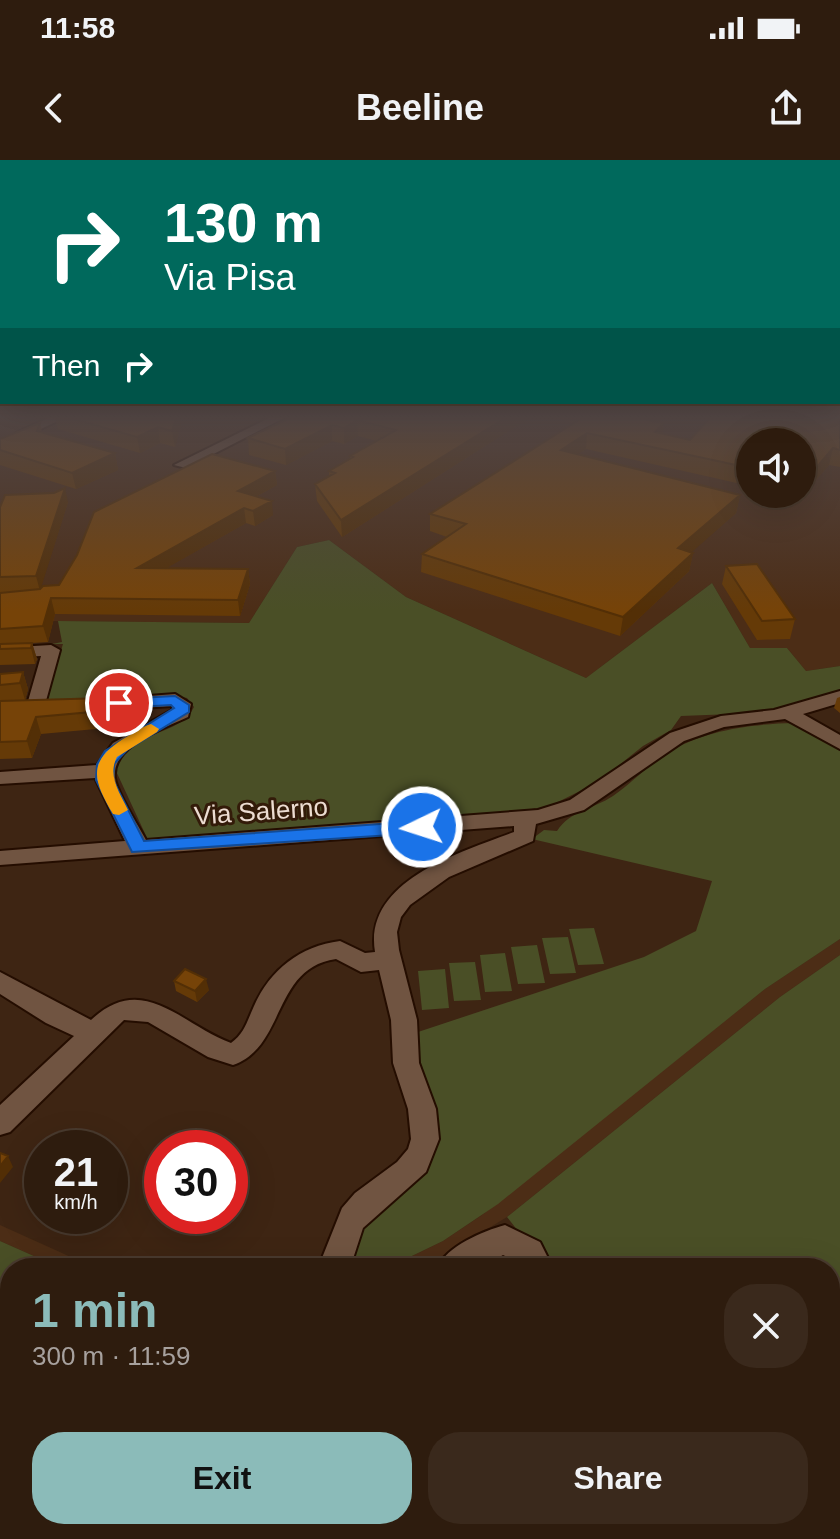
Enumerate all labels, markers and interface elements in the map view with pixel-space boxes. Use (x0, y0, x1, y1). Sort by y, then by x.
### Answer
text: 11:58 (40, 11, 115, 44)
icon: back (32, 86, 76, 130)
icon: share (764, 86, 808, 130)
text: Beeline (356, 87, 484, 128)
text: 130 m (164, 191, 323, 254)
icon: right (32, 192, 136, 296)
text: Via Pisa (164, 257, 295, 298)
icon: right (116, 344, 160, 388)
text: Then (32, 349, 100, 382)
map controls (736, 428, 816, 508)
button: sound (736, 428, 816, 508)
pin (85, 669, 153, 737)
icon: arrive (97, 681, 141, 725)
position arrow (380, 785, 464, 869)
street label: Via Salerno (193, 791, 329, 831)
speed limit sign: 30 (144, 1130, 248, 1234)
text: 21 (54, 1150, 98, 1194)
text: km/h (54, 1191, 98, 1213)
text: 1 min (32, 1284, 157, 1337)
button: close (724, 1284, 808, 1368)
text: 300 m · 11:59 (32, 1341, 191, 1371)
button: Exit (32, 1432, 412, 1524)
button: Share (428, 1432, 808, 1524)

